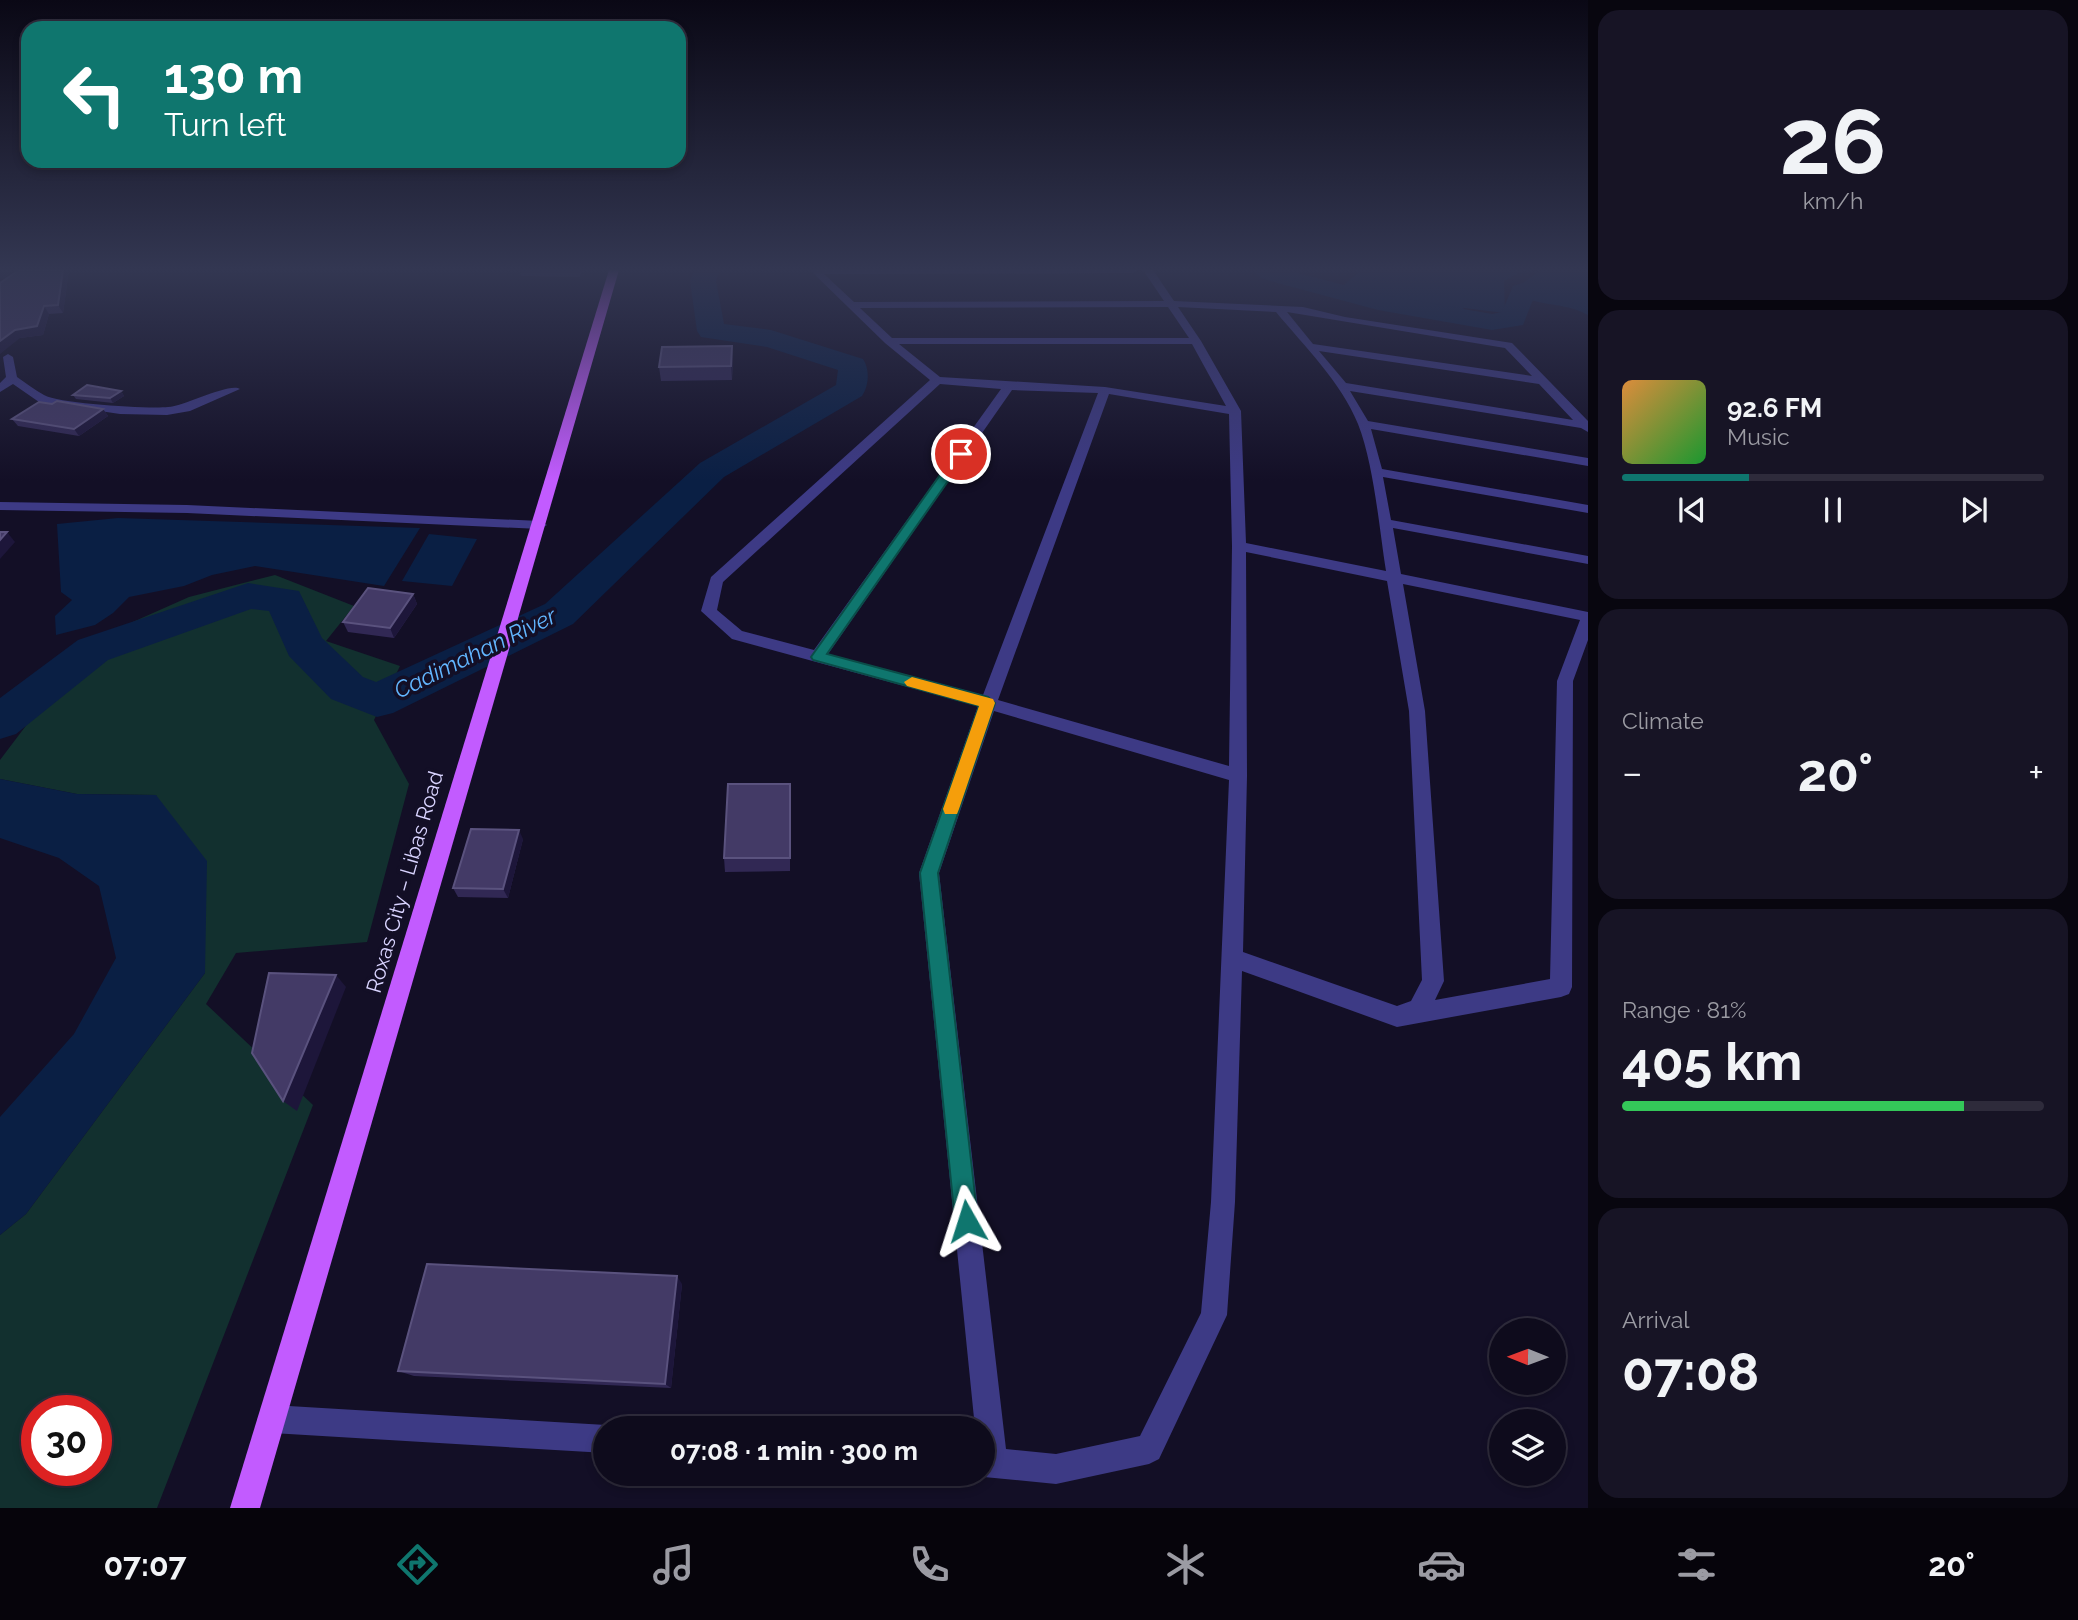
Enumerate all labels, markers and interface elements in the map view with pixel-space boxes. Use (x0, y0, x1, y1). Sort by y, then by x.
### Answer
text: 130 m (164, 47, 303, 104)
icon: left (49, 49, 140, 140)
text: 26 (1780, 88, 1886, 195)
text: Turn left (164, 106, 286, 143)
text: km/h (1803, 187, 1863, 214)
text: 92.6 FM (1727, 393, 1822, 423)
text: Music (1727, 423, 1790, 450)
pin (931, 424, 991, 484)
icon: arrive (942, 435, 980, 473)
icon: previous (1673, 491, 1711, 529)
icon: pause (1814, 491, 1852, 529)
icon: next (1955, 491, 1993, 529)
water label: Cadimahan River (389, 601, 561, 704)
text: Climate (1622, 707, 1704, 734)
text: 20° (1798, 742, 1873, 803)
text: − (1622, 750, 1642, 795)
text: + (2028, 750, 2044, 795)
street label: Roxas City – Libas Road (361, 768, 448, 996)
text: Range · 81% (1622, 996, 1746, 1023)
text: 405 km (1622, 1031, 1802, 1092)
position arrow (930, 1184, 1004, 1258)
text: Arrival (1622, 1306, 1689, 1333)
north arrow (1489, 1318, 1566, 1395)
map controls (1489, 1318, 1566, 1486)
text: 07:08 (1622, 1341, 1759, 1402)
speed limit sign: 30 (21, 1395, 112, 1486)
button: layers (1489, 1409, 1566, 1486)
text: 07:08 · 1 min · 300 m (670, 1436, 918, 1466)
icon: directions (393, 1540, 442, 1589)
icon: music (649, 1540, 698, 1589)
icon: phone (905, 1540, 954, 1589)
icon: climate (1161, 1540, 1210, 1589)
icon: car (1417, 1540, 1466, 1589)
icon: filters (1672, 1540, 1721, 1589)
text: 07:07 (103, 1546, 187, 1583)
text: 20° (1928, 1546, 1975, 1583)

